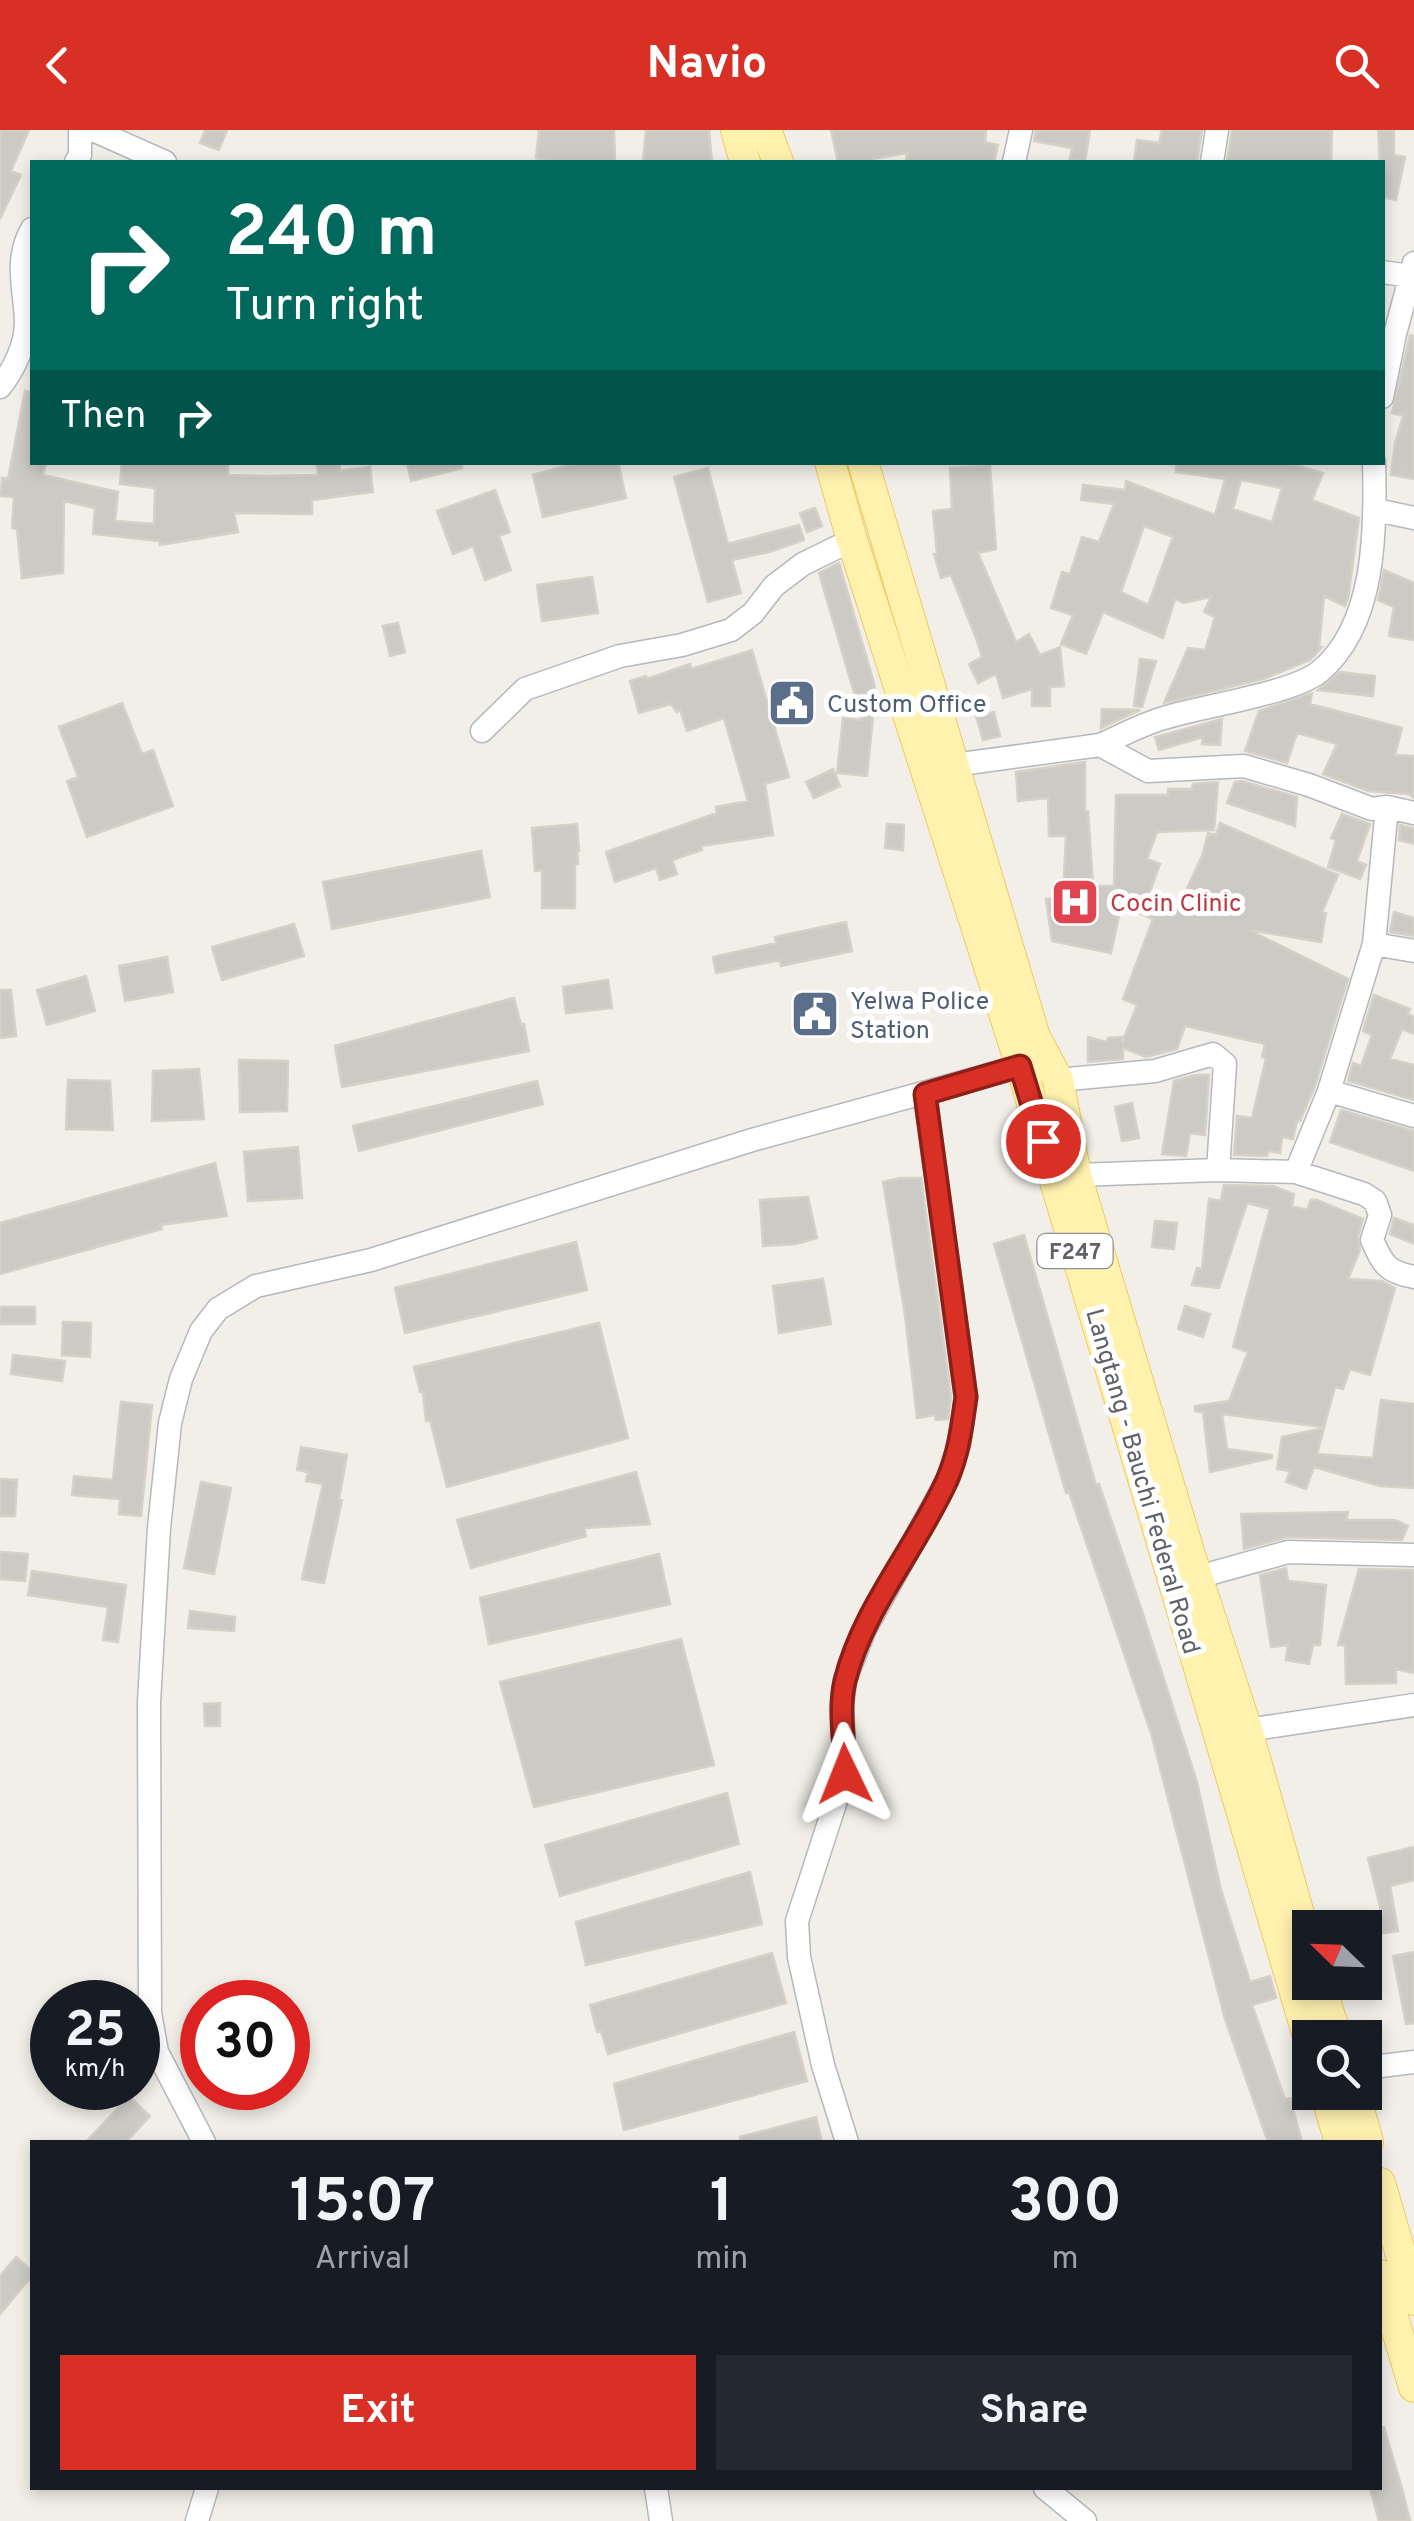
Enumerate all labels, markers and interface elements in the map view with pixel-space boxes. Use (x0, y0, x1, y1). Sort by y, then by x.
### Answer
text: Navio (647, 37, 767, 94)
icon: back (30, 38, 85, 93)
icon: search (1329, 38, 1384, 93)
text: 240 m (225, 192, 438, 281)
icon: right (60, 200, 190, 330)
text: Turn right (225, 279, 424, 336)
icon: right (166, 390, 221, 445)
text: Then (60, 393, 146, 442)
public building icon: Custom Office (766, 677, 818, 729)
place label: Custom Office (827, 690, 986, 722)
hospital icon: Cocin Clinic (1049, 876, 1101, 928)
place label: Cocin Clinic (1110, 889, 1241, 921)
place label: Yelwa Police Station (850, 987, 989, 1048)
public building icon: Yelwa Police Station (789, 988, 841, 1040)
pin (1001, 1099, 1086, 1184)
icon: arrive (1016, 1114, 1071, 1169)
road number: F247 (1038, 1234, 1112, 1268)
street label: Langtang - Bauchi Federal Road (1076, 1305, 1206, 1658)
position arrow (793, 1722, 897, 1826)
north arrow (1292, 1910, 1382, 2000)
map controls (1292, 1910, 1382, 2110)
speed limit sign: 30 (180, 1980, 310, 2110)
text: 25 (64, 2001, 126, 2064)
button: search (1292, 2020, 1382, 2110)
text: km/h (65, 2054, 125, 2086)
text: 15:07 (290, 2167, 435, 2243)
text: 1 (710, 2167, 734, 2243)
text: 300 (1008, 2167, 1122, 2243)
text: Arrival (315, 2240, 410, 2280)
text: min (695, 2240, 748, 2280)
text: m (1052, 2240, 1079, 2280)
button: Exit (60, 2355, 696, 2470)
button: Share (716, 2355, 1352, 2470)

